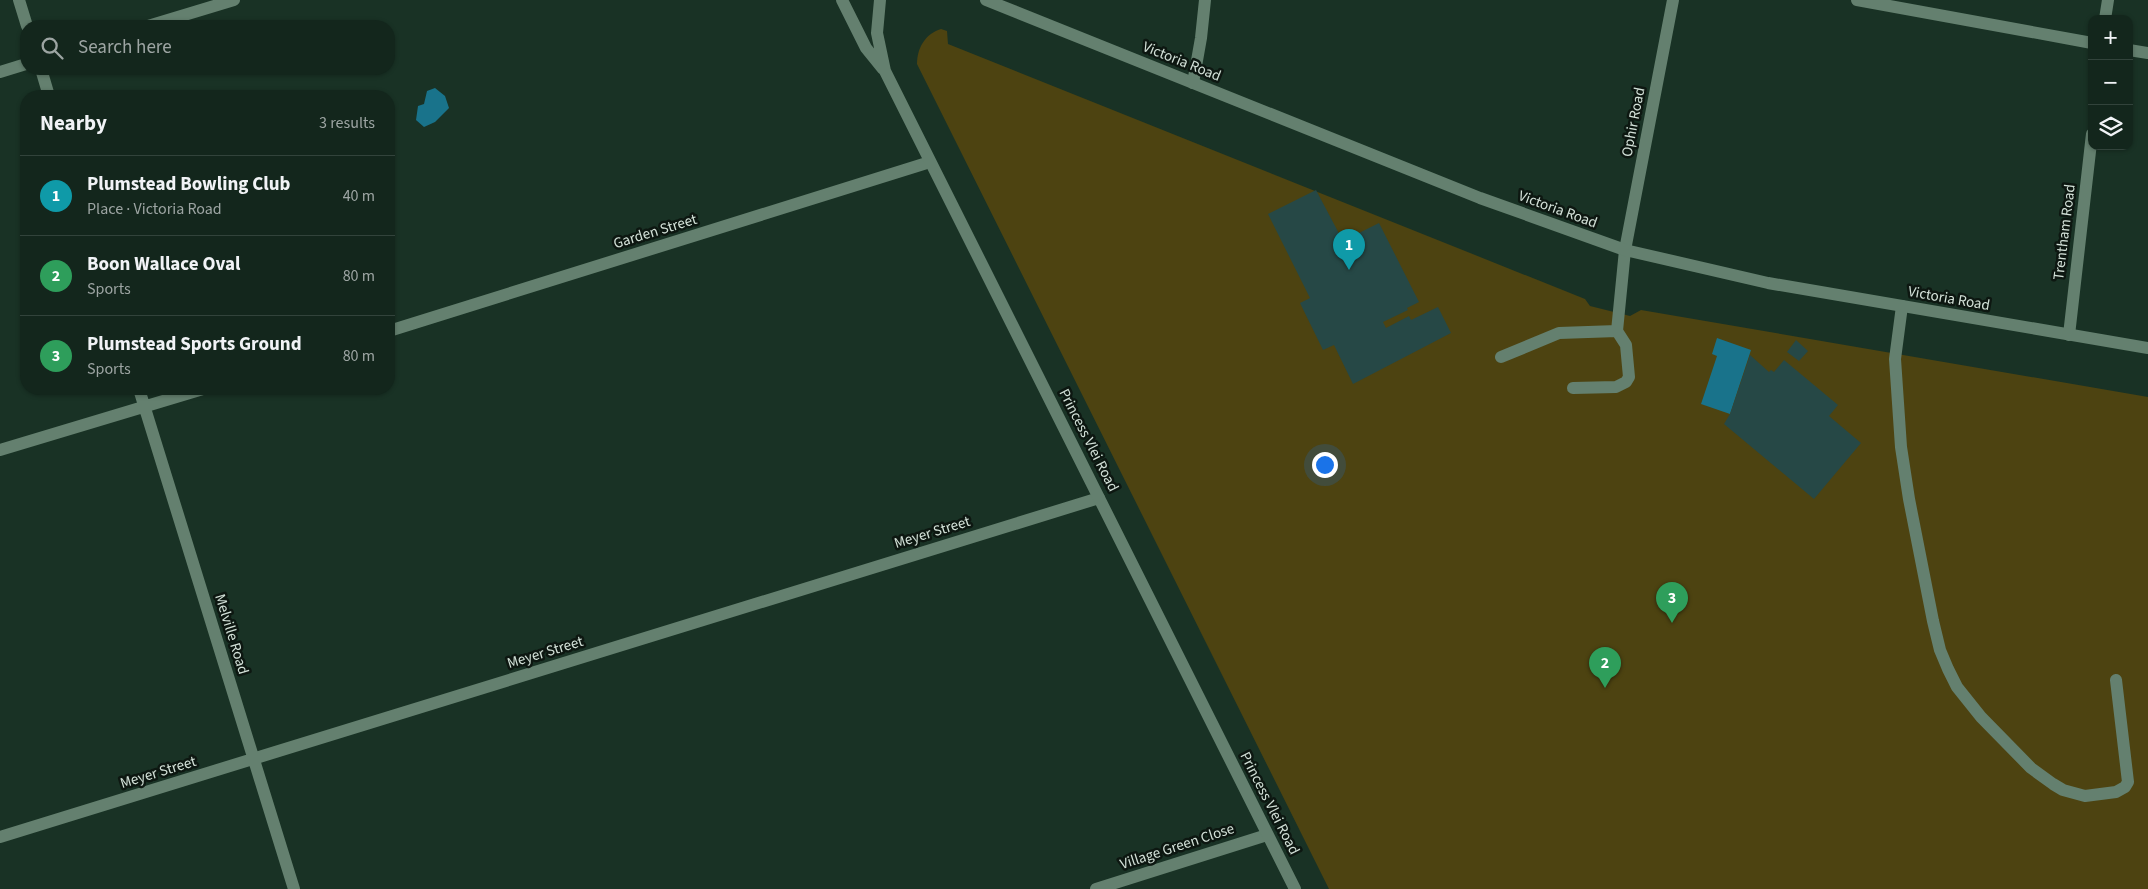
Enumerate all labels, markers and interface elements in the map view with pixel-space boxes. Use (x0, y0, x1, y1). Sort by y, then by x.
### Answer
map controls (2088, 15, 2133, 150)
button: + (2088, 15, 2133, 60)
search box (20, 20, 395, 75)
icon: search (38, 34, 66, 62)
text: Search here (78, 34, 172, 61)
street label: Victoria Road (1140, 36, 1224, 87)
button: − (2088, 60, 2133, 105)
street label: Ophir Road (1616, 85, 1651, 159)
button: layers (2088, 105, 2133, 150)
text: Nearby (40, 108, 107, 138)
text: 3 results (319, 112, 375, 134)
text: Plumstead Bowling Club (87, 171, 290, 198)
street label: Trentham Road (2048, 183, 2081, 281)
text: 1 (52, 185, 60, 207)
text: 40 m (343, 185, 375, 207)
street label: Victoria Road (1515, 185, 1600, 233)
text: Place · Victoria Road (87, 198, 222, 220)
street label: Garden Street (611, 209, 700, 254)
pin: 1 (1333, 229, 1365, 270)
text: Boon Wallace Oval (87, 251, 240, 278)
text: 2 (52, 265, 60, 287)
text: 80 m (343, 265, 375, 287)
text: Sports (87, 278, 131, 300)
street label: Victoria Road (1906, 281, 1991, 316)
text: Plumstead Sports Ground (87, 331, 302, 358)
text: 3 (52, 345, 60, 367)
text: 80 m (343, 345, 375, 367)
text: Sports (87, 358, 131, 380)
street label: Princess Vlei Road (1054, 385, 1124, 495)
your location (1312, 452, 1338, 478)
street label: Meyer Street (891, 511, 973, 554)
pin: 3 (1656, 582, 1688, 623)
street label: Melville Road (209, 591, 254, 677)
street label: Meyer Street (504, 631, 586, 674)
pin: 2 (1589, 647, 1621, 688)
street label: Princess Vlei Road (1235, 748, 1305, 858)
street label: Meyer Street (117, 751, 199, 794)
street label: Village Green Close (1117, 818, 1237, 875)

